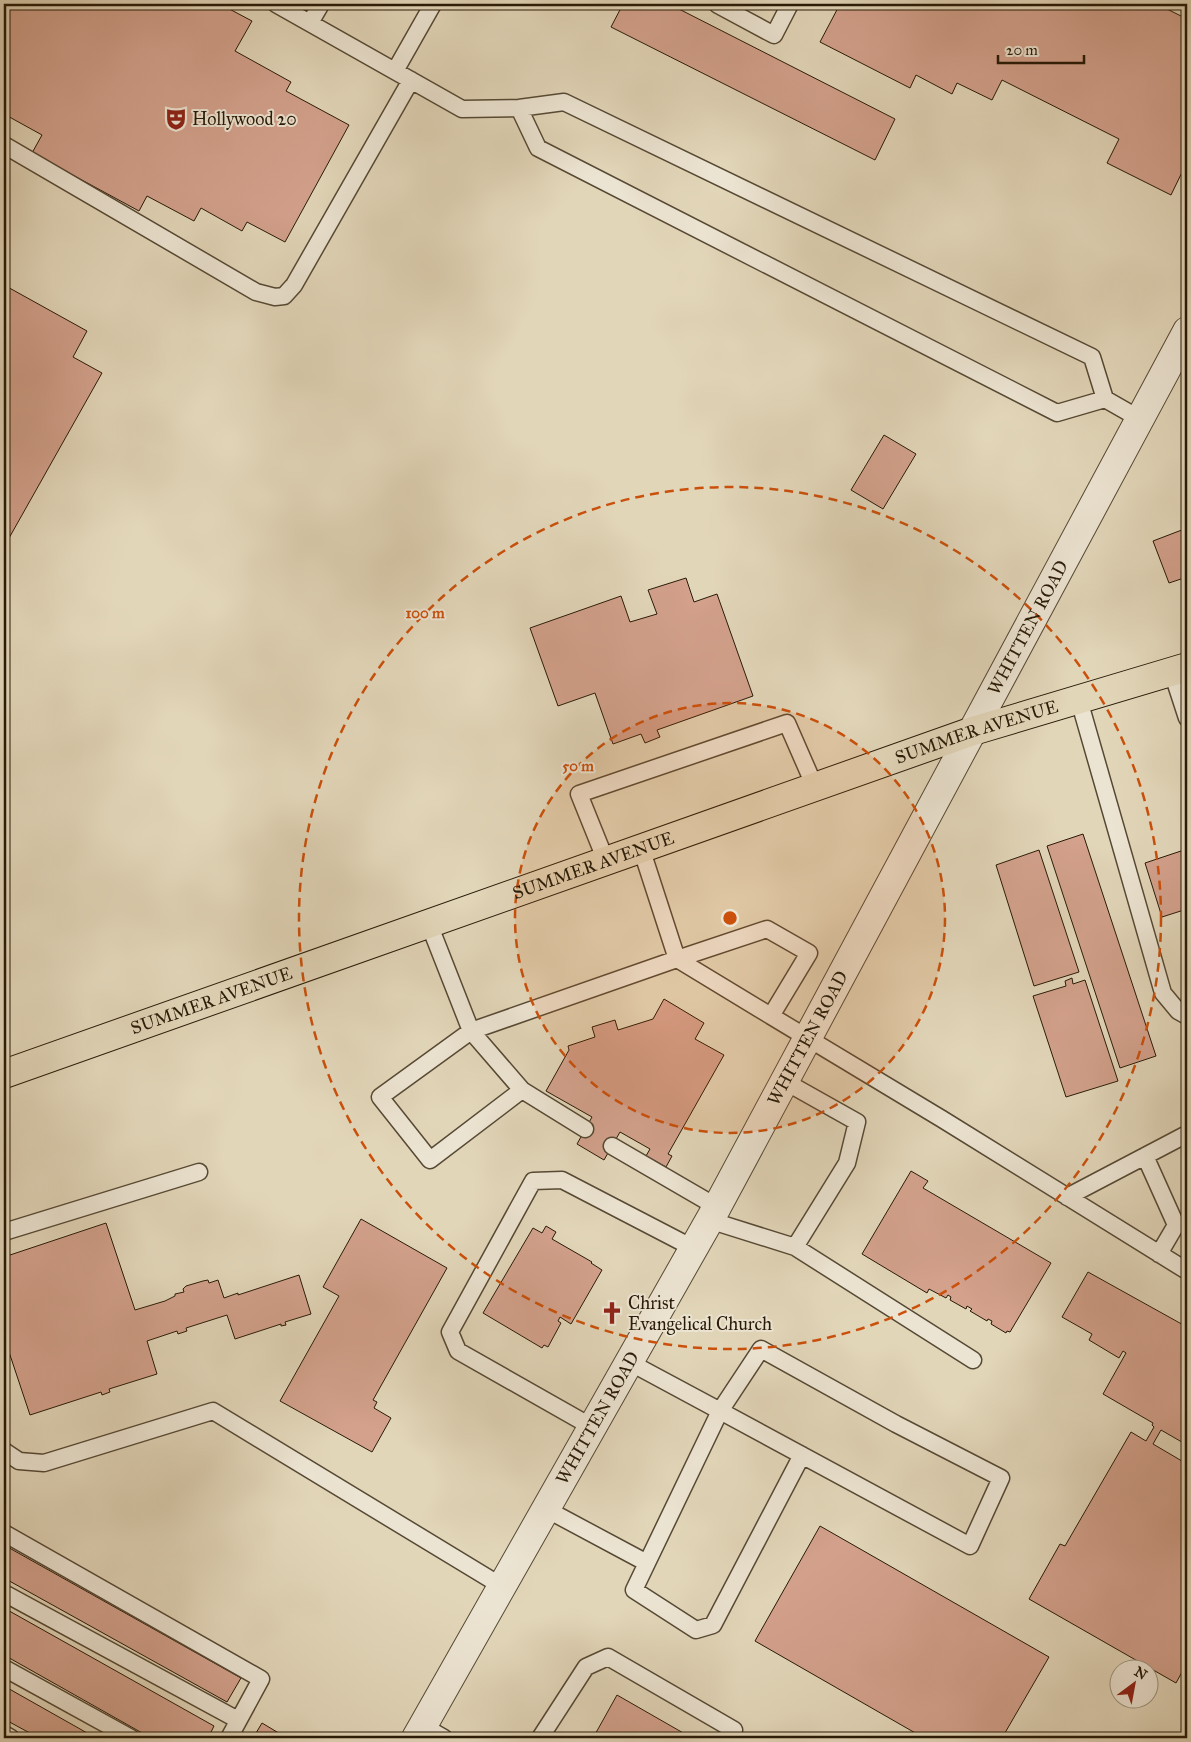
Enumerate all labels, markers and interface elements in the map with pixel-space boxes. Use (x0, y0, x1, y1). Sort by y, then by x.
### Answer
scale bar (998, 32, 1085, 64)
text: 20 m (1006, 41, 1038, 59)
theatre icon: Hollywood 20 (163, 106, 189, 132)
place label: Hollywood 20 (192, 108, 297, 130)
street label: WHITTEN ROAD (983, 556, 1073, 699)
text: 100 m (405, 604, 445, 622)
street label: SUMMER AVENUE (892, 695, 1061, 769)
text: 50 m (562, 757, 594, 775)
street label: SUMMER AVENUE (509, 827, 677, 904)
centre of rings (721, 909, 739, 927)
street label: SUMMER AVENUE (128, 962, 295, 1039)
street label: WHITTEN ROAD (763, 967, 853, 1109)
place label: Christ Evangelical Church (628, 1292, 772, 1336)
church icon: Christ Evangelical Church (599, 1300, 625, 1326)
street label: WHITTEN ROAD (551, 1347, 644, 1488)
north arrow (1108, 1660, 1158, 1710)
text: N (1131, 1663, 1150, 1684)

